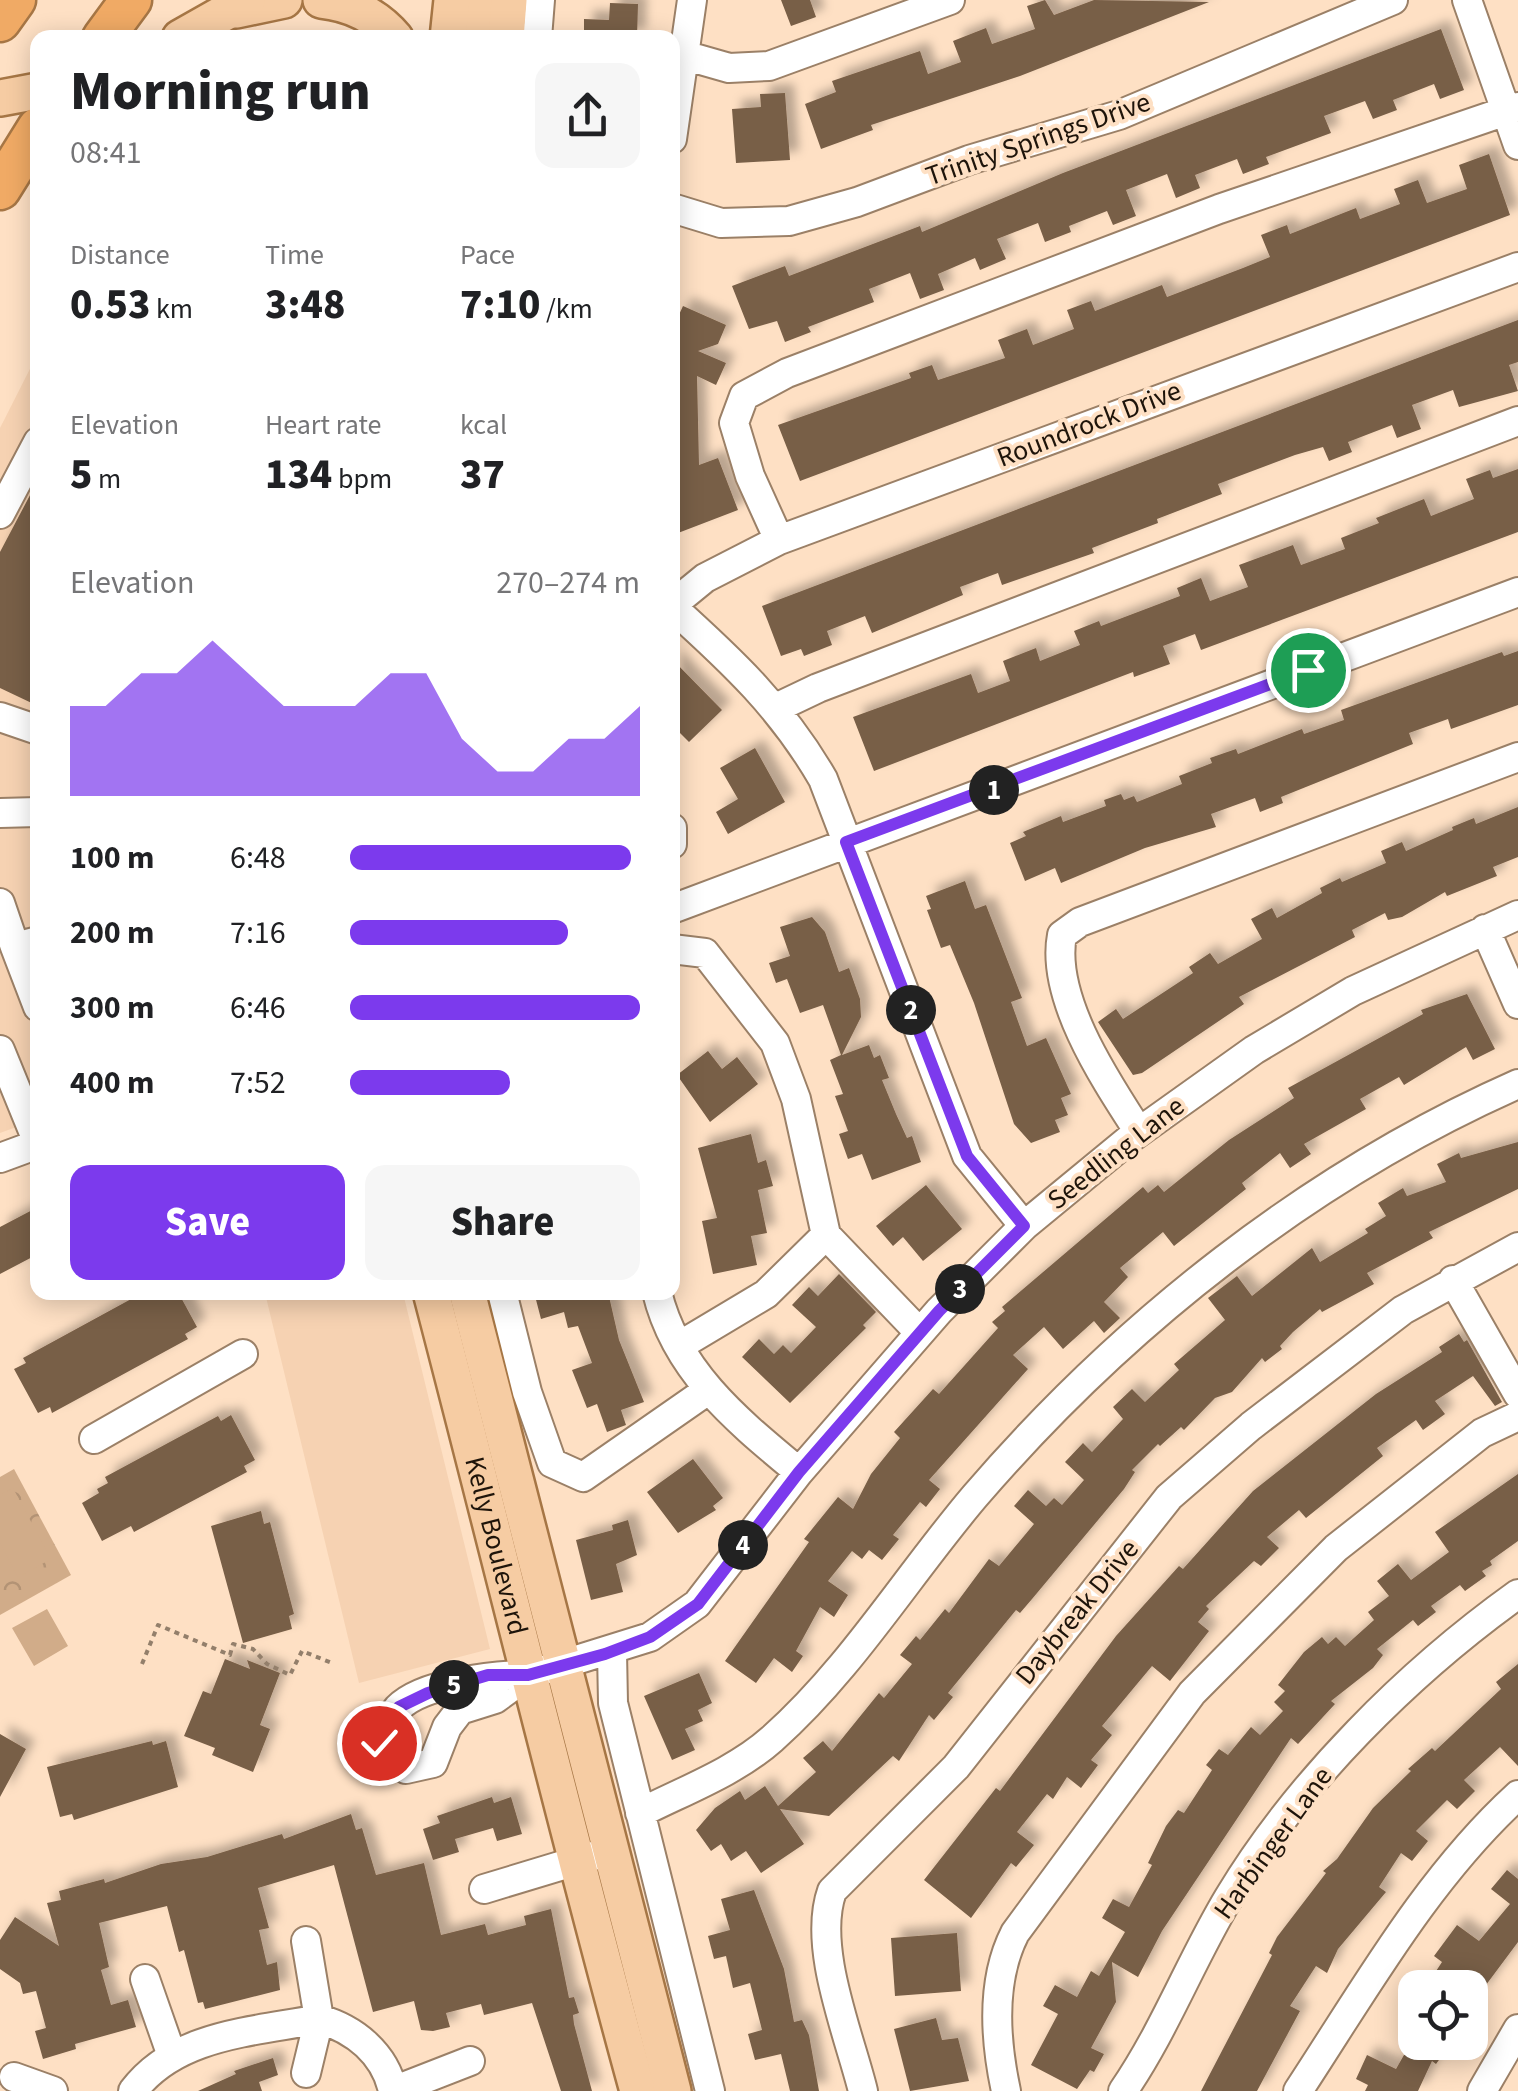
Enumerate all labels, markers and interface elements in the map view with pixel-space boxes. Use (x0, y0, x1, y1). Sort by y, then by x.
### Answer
text: Morning run (70, 53, 371, 131)
button: share (535, 63, 640, 168)
street label: Trinity Springs Drive (920, 82, 1156, 196)
text: 08:41 (70, 130, 142, 176)
text: Distance (70, 235, 170, 275)
text: Time (265, 235, 324, 275)
text: Pace (460, 235, 515, 275)
text: 0.53 (70, 275, 150, 335)
text: 3:48 (265, 275, 345, 335)
text: 7:10 (460, 275, 540, 335)
text: km (150, 289, 193, 329)
text: /km (540, 289, 593, 329)
street label: Roundrock Drive (991, 370, 1187, 478)
text: Elevation (70, 405, 179, 445)
text: Heart rate (265, 405, 381, 445)
text: kcal (460, 405, 507, 445)
text: 5 (70, 445, 92, 505)
text: 134 (265, 445, 332, 505)
text: 37 (460, 445, 505, 505)
text: m (92, 459, 121, 499)
text: bpm (332, 459, 392, 499)
text: Elevation (70, 560, 195, 606)
text: 270–274 m (496, 560, 640, 606)
pin (1266, 628, 1351, 713)
icon: arrive (1281, 643, 1336, 698)
pin: 1 (969, 765, 1019, 815)
text: 1 (987, 770, 1001, 810)
text: 100 m (70, 835, 155, 881)
text: 6:48 (230, 835, 286, 881)
text: 200 m (70, 910, 155, 956)
text: 7:16 (230, 910, 286, 956)
text: 300 m (70, 985, 155, 1031)
text: 6:46 (230, 985, 286, 1031)
pin: 2 (886, 985, 936, 1035)
text: 2 (904, 990, 918, 1030)
text: 400 m (70, 1060, 155, 1106)
text: 7:52 (230, 1060, 286, 1106)
street label: Seedling Lane (1039, 1087, 1193, 1219)
button: Save (70, 1165, 345, 1280)
button: Share (365, 1165, 640, 1280)
pin: 3 (935, 1264, 985, 1314)
text: 3 (953, 1269, 967, 1309)
street label: Kelly Boulevard (454, 1452, 538, 1639)
pin: 4 (718, 1520, 768, 1570)
text: 4 (736, 1525, 750, 1565)
street label: Daybreak Drive (1006, 1531, 1148, 1693)
pin: 5 (429, 1660, 479, 1710)
text: 5 (447, 1665, 461, 1705)
pin (337, 1701, 422, 1786)
icon: check (352, 1716, 407, 1771)
street label: Harbinger Lane (1204, 1759, 1342, 1927)
map controls (1398, 1970, 1488, 2060)
button: locate (1398, 1970, 1488, 2060)

